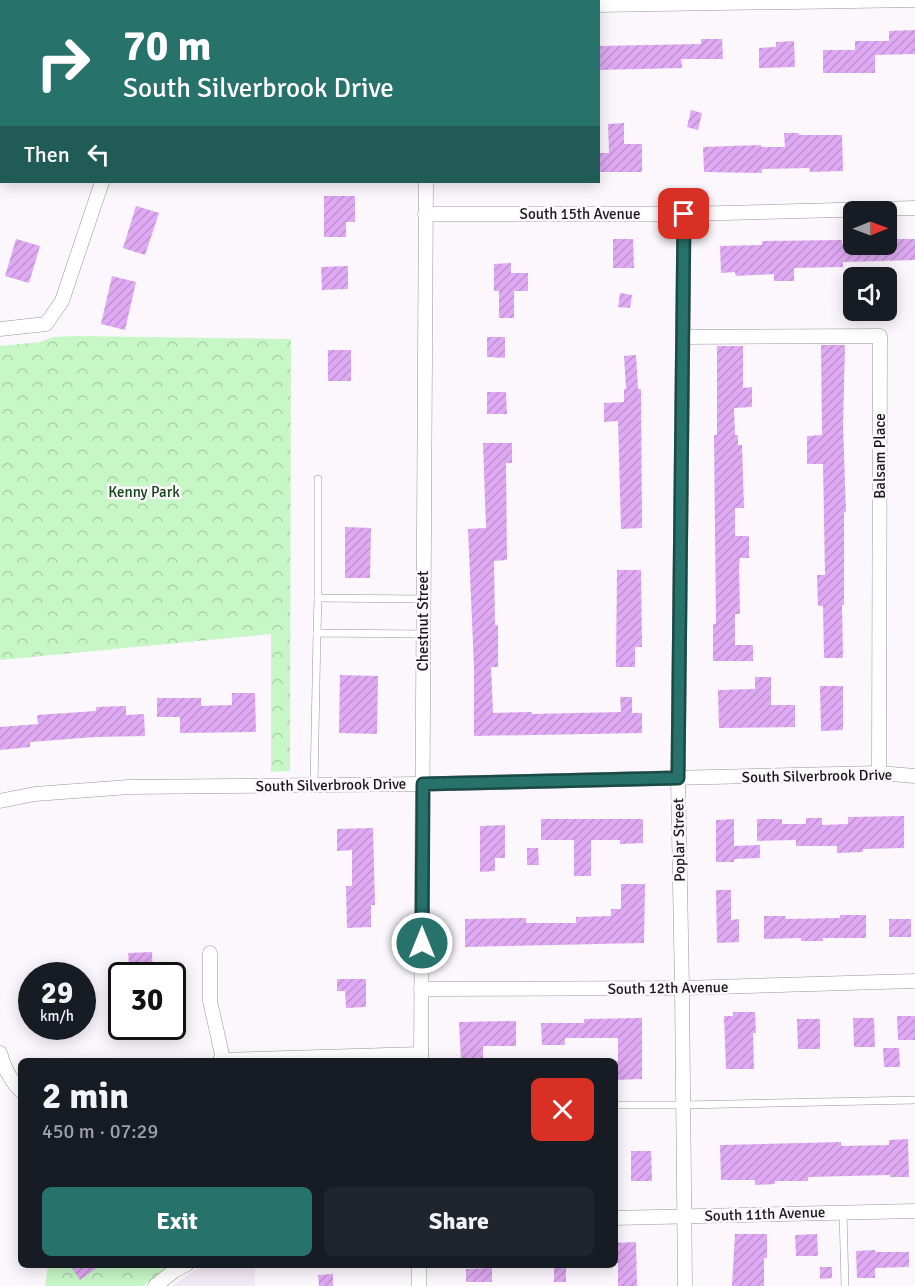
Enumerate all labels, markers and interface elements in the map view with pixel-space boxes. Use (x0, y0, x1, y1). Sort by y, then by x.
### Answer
text: 70 m (123, 21, 212, 72)
icon: right (24, 24, 102, 102)
text: South Silverbrook Drive (123, 72, 394, 105)
icon: left (82, 138, 115, 171)
text: Then (24, 141, 70, 168)
pin (658, 188, 709, 239)
icon: arrive (667, 197, 700, 230)
north arrow (843, 201, 897, 255)
map controls (843, 201, 897, 321)
street label: South 15th Avenue (520, 205, 640, 223)
button: sound (843, 267, 897, 321)
street label: Balsam Place (871, 413, 889, 499)
park label: Kenny Park (108, 483, 180, 501)
street label: Chestnut Street (414, 571, 432, 671)
street label: South Silverbrook Drive (742, 766, 892, 786)
street label: South Silverbrook Drive (256, 775, 406, 795)
street label: Poplar Street (669, 798, 689, 882)
position arrow (390, 911, 454, 975)
speed limit sign: 30 (108, 962, 186, 1040)
text: 29 (41, 975, 73, 1012)
street label: South 12th Avenue (607, 978, 729, 998)
text: km/h (40, 1007, 74, 1025)
text: 2 min (42, 1074, 129, 1119)
button: close (531, 1078, 594, 1141)
text: 450 m · 07:29 (42, 1119, 158, 1144)
button: Exit (42, 1187, 312, 1256)
button: Share (324, 1187, 594, 1256)
street label: South 11th Avenue (704, 1203, 826, 1225)

